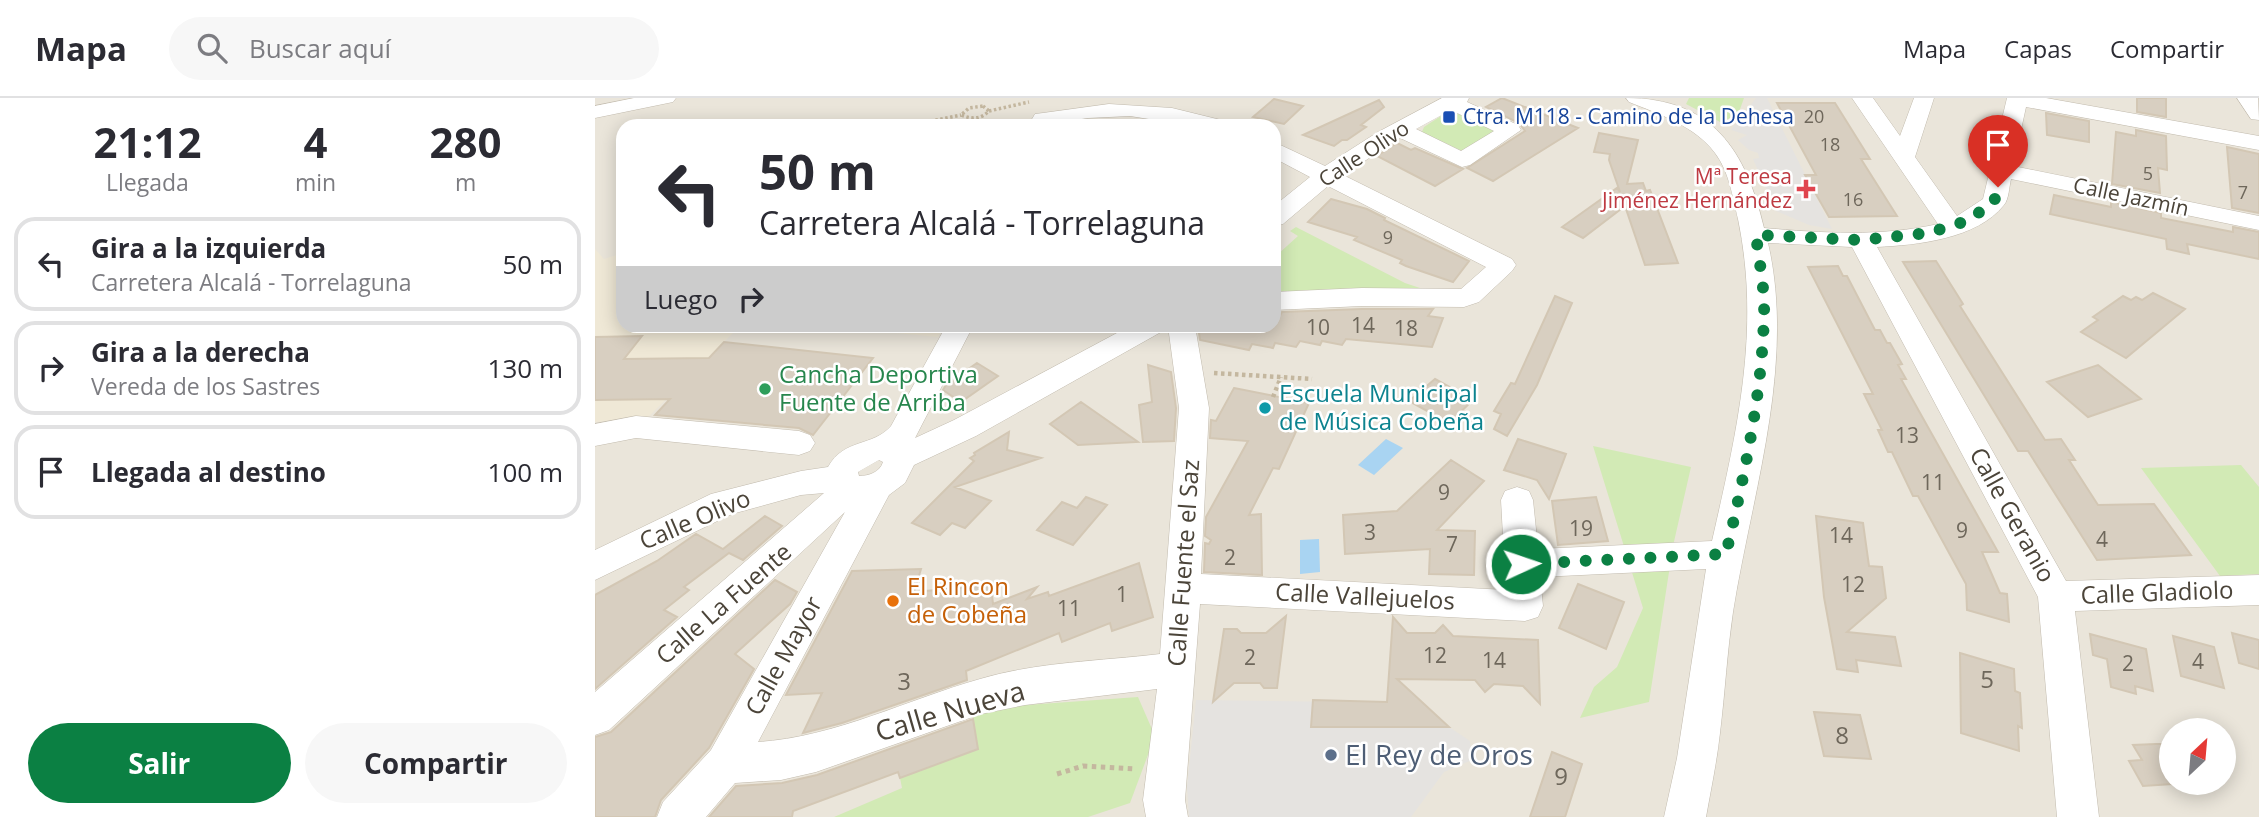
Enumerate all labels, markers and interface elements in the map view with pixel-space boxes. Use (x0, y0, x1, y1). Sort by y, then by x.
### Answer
search box (169, 17, 659, 80)
text: Mapa (35, 26, 127, 71)
icon: search (193, 29, 231, 67)
text: Buscar aquí (249, 30, 391, 66)
text: Mapa (1903, 32, 1966, 65)
text: Capas (2004, 32, 2072, 65)
text: Compartir (2110, 32, 2224, 65)
place label: Ctra. M118 - Camino de la Dehesa (1463, 102, 1794, 130)
house number: 20 (1804, 104, 1824, 128)
marker: Ctra. M118 - Camino de la Dehesa (1441, 109, 1457, 125)
text: 21:12 (93, 113, 201, 170)
text: 4 (303, 113, 328, 170)
text: 280 (430, 113, 502, 170)
street label: Calle Olivo (1313, 113, 1414, 193)
pin (1968, 115, 2028, 187)
icon: arrive (1979, 126, 2017, 164)
house number: 18 (1820, 132, 1840, 156)
text: 50 m (759, 138, 876, 204)
icon: left (644, 147, 735, 238)
house number: 5 (2143, 161, 2153, 185)
place label: Mª Teresa Jiménez Hernández (1600, 162, 1792, 214)
text: Llegada (106, 166, 189, 198)
text: min (295, 166, 336, 198)
text: m (455, 166, 476, 198)
street label: Calle Jazmín (2071, 170, 2192, 222)
house number: 7 (2238, 180, 2248, 204)
marker: Mª Teresa Jiménez Hernández (1798, 181, 1814, 197)
house number: 16 (1843, 187, 1863, 211)
text: Carretera Alcalá - Torrelaguna (759, 201, 1205, 244)
house number: 9 (1383, 225, 1393, 249)
text: Gira a la izquierda (91, 230, 326, 266)
icon: left (32, 245, 70, 283)
text: 50 m (502, 246, 563, 282)
text: Carretera Alcalá - Torrelaguna (91, 266, 412, 298)
icon: right (732, 280, 770, 318)
text: Luego (644, 281, 718, 317)
house number: 14 (1351, 311, 1375, 339)
house number: 10 (1306, 313, 1330, 341)
house number: 18 (1394, 314, 1418, 342)
text: Gira a la derecha (91, 334, 310, 370)
icon: right (32, 349, 70, 387)
text: 130 m (488, 350, 563, 386)
place label: Cancha Deportiva Fuente de Arriba (779, 357, 978, 418)
text: Vereda de los Sastres (91, 370, 320, 402)
place label: Escuela Municipal de Música Cobeña (1279, 376, 1484, 437)
marker: Cancha Deportiva Fuente de Arriba (757, 381, 773, 397)
marker: Escuela Municipal de Música Cobeña (1257, 400, 1273, 416)
house number: 13 (1895, 421, 1919, 449)
street label: Calle Geranio (1963, 441, 2064, 588)
icon: arrive (32, 453, 70, 491)
text: Llegada al destino (91, 454, 326, 490)
text: 100 m (488, 454, 563, 490)
street label: Calle Fuente el Saz (1159, 458, 1206, 667)
house number: 11 (1921, 468, 1945, 496)
house number: 9 (1438, 478, 1450, 506)
street label: Calle Olivo (634, 480, 755, 557)
house number: 19 (1569, 514, 1593, 542)
house number: 9 (1956, 516, 1968, 544)
house number: 3 (1364, 518, 1376, 546)
house number: 14 (1829, 521, 1853, 549)
house number: 4 (2096, 525, 2108, 553)
position arrow (1484, 527, 1558, 601)
house number: 7 (1446, 530, 1458, 558)
street label: Calle La Fuente (648, 535, 798, 671)
house number: 2 (1224, 543, 1236, 571)
place label: El Rincon de Cobeña (907, 569, 1027, 630)
house number: 12 (1841, 570, 1865, 598)
street label: Calle Gladiolo (2080, 572, 2234, 611)
street label: Calle Vallejuelos (1274, 574, 1456, 617)
house number: 1 (1116, 580, 1128, 608)
street label: Calle Mayor (736, 590, 829, 721)
marker: El Rincon de Cobeña (885, 593, 901, 609)
house number: 11 (1057, 594, 1081, 622)
house number: 12 (1423, 641, 1447, 669)
house number: 2 (1244, 643, 1256, 671)
house number: 14 (1482, 646, 1506, 674)
house number: 4 (2192, 647, 2204, 675)
house number: 2 (2122, 649, 2134, 677)
house number: 5 (1980, 662, 1994, 695)
house number: 3 (897, 664, 911, 697)
street label: Calle Nueva (871, 671, 1029, 750)
house number: 8 (1835, 718, 1849, 751)
north arrow (2159, 718, 2237, 794)
map controls (2159, 718, 2236, 795)
button: Salir (28, 723, 291, 803)
button: Compartir (305, 723, 567, 803)
place label: El Rey de Oros (1345, 735, 1533, 773)
marker: El Rey de Oros (1323, 747, 1339, 763)
house number: 9 (1554, 759, 1568, 792)

